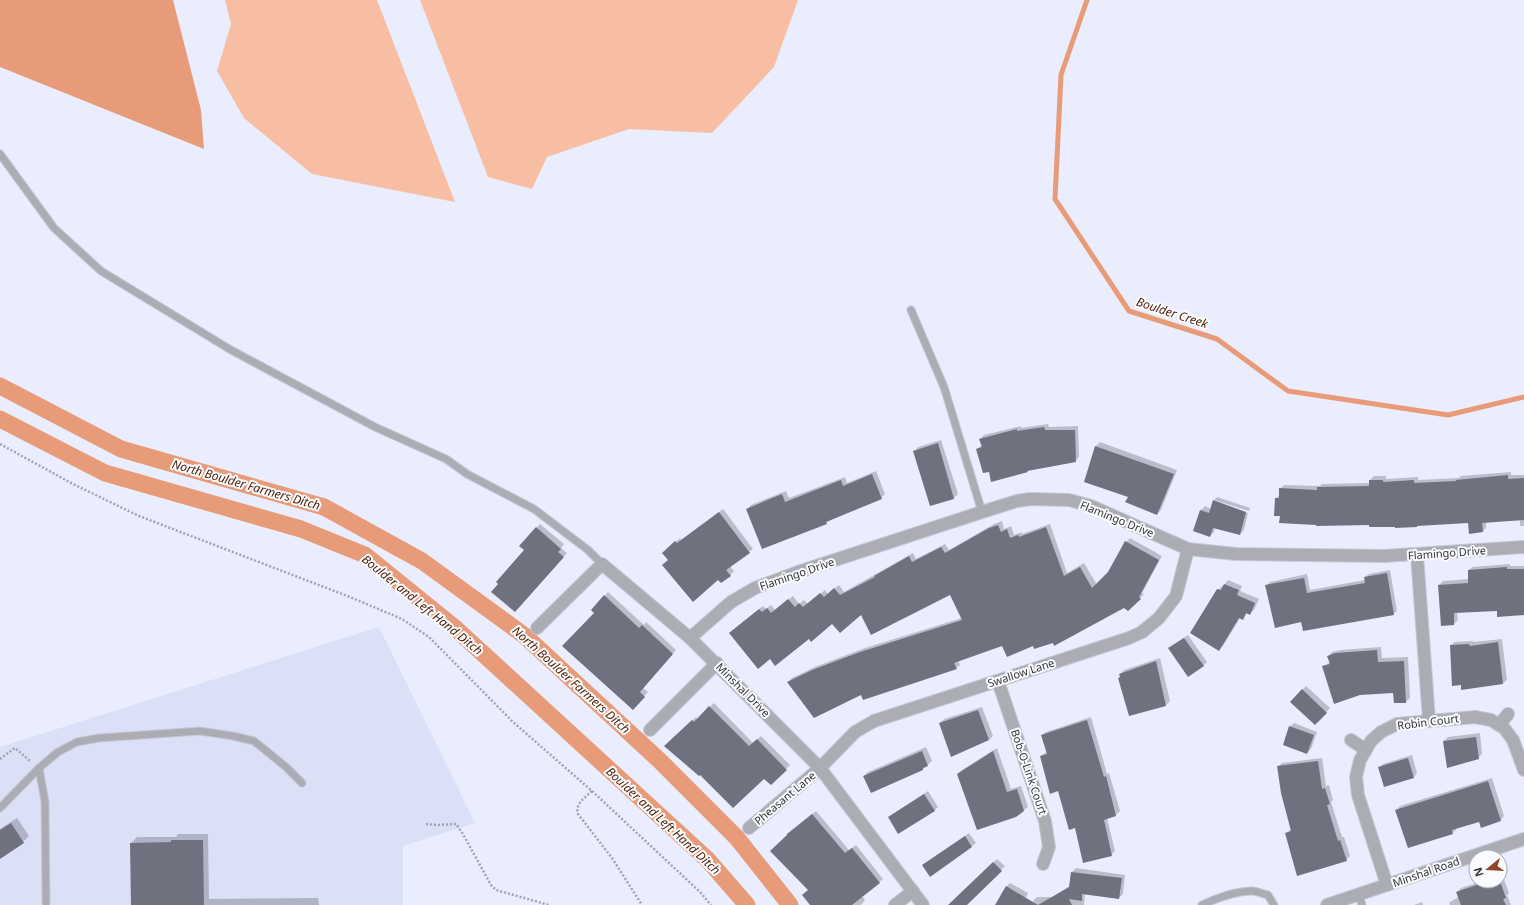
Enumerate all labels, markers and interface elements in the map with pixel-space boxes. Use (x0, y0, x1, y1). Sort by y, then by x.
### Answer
water label: Boulder Creek (1134, 293, 1211, 332)
water label: North Boulder Farmers Ditch (170, 455, 322, 514)
street label: Flamingo Drive (1078, 497, 1156, 540)
street label: Flamingo Drive (1407, 542, 1486, 563)
water label: Boulder and Left Hand Ditch (358, 551, 486, 659)
street label: Flamingo Drive (757, 554, 836, 593)
water label: North Boulder Farmers Ditch (509, 622, 634, 737)
street label: Swallow Lane (986, 655, 1056, 690)
street label: Minshal Drive (713, 659, 774, 720)
street label: Robin Court (1396, 710, 1459, 733)
street label: Bob-O-Link Court (1008, 727, 1051, 817)
water label: Boulder and Left Hand Ditch (602, 763, 724, 878)
street label: Pheasant Lane (751, 767, 819, 828)
north arrow (1468, 849, 1508, 889)
street label: Minshal Road (1390, 853, 1461, 890)
text: N (1469, 866, 1487, 879)

